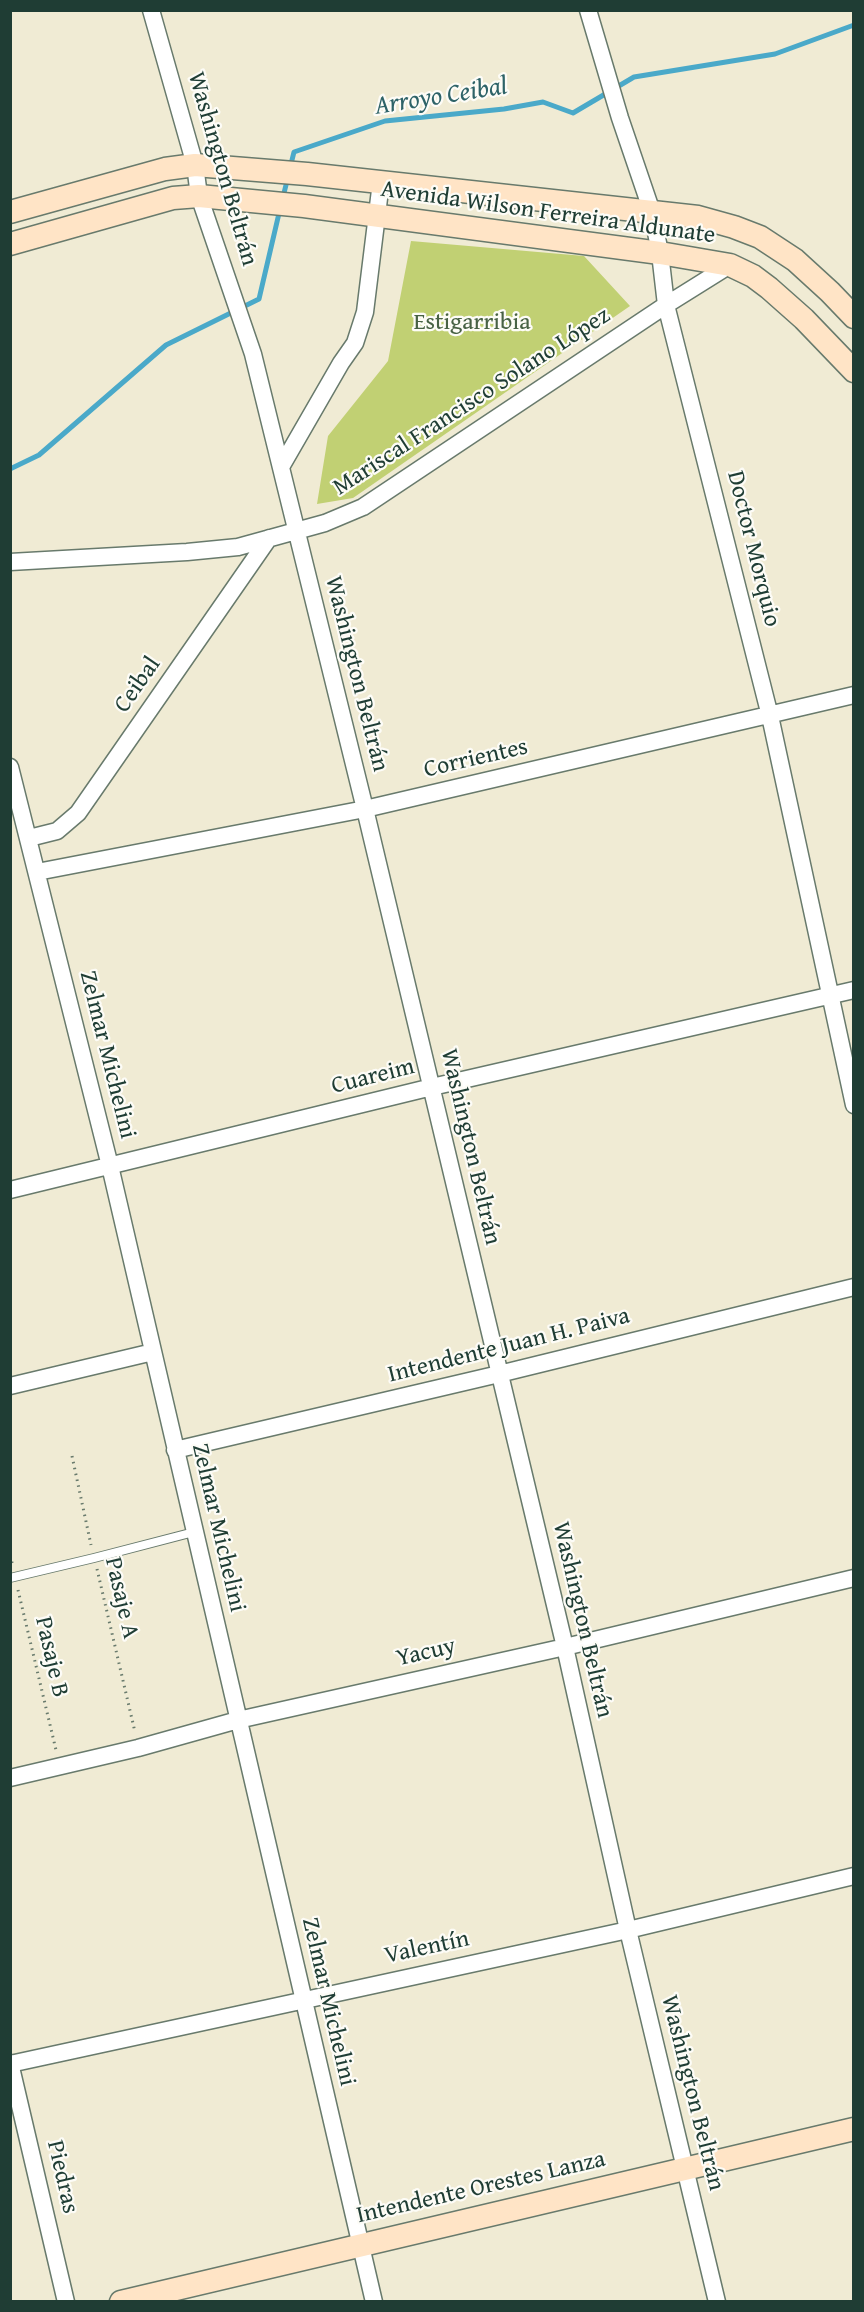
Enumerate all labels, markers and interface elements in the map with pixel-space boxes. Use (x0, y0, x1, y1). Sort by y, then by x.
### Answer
street label: Washington Beltrán (181, 69, 263, 269)
water label: Arroyo Ceibal (372, 71, 510, 123)
street label: Avenida Wilson Ferreira Aldunate (379, 175, 717, 251)
street label: Mariscal Francisco Solano López (328, 302, 616, 502)
park label: Estigarribia (413, 309, 531, 337)
street label: Doctor Morquio (720, 468, 786, 630)
street label: Washington Beltrán (318, 573, 394, 775)
street label: Ceibal (109, 652, 167, 718)
street label: Corrientes (421, 733, 531, 785)
street label: Zelmar Michelini (72, 968, 142, 1142)
street label: Washington Beltrán (433, 1046, 507, 1248)
street label: Cuareim (329, 1053, 417, 1101)
street label: Intendente Juan H. Paiva (385, 1302, 633, 1390)
street label: Zelmar Michelini (185, 1441, 251, 1615)
street label: Washington Beltrán (545, 1519, 619, 1721)
street label: Pasaje A (98, 1554, 144, 1642)
street label: Pasaje B (28, 1614, 74, 1700)
street label: Yacuy (394, 1632, 458, 1674)
street label: Zelmar Michelini (295, 1915, 361, 2089)
street label: Valentín (382, 1925, 472, 1971)
street label: Washington Beltrán (654, 1992, 730, 2194)
street label: Piedras (40, 2138, 84, 2216)
street label: Intendente Orestes Lanza (354, 2145, 608, 2231)

